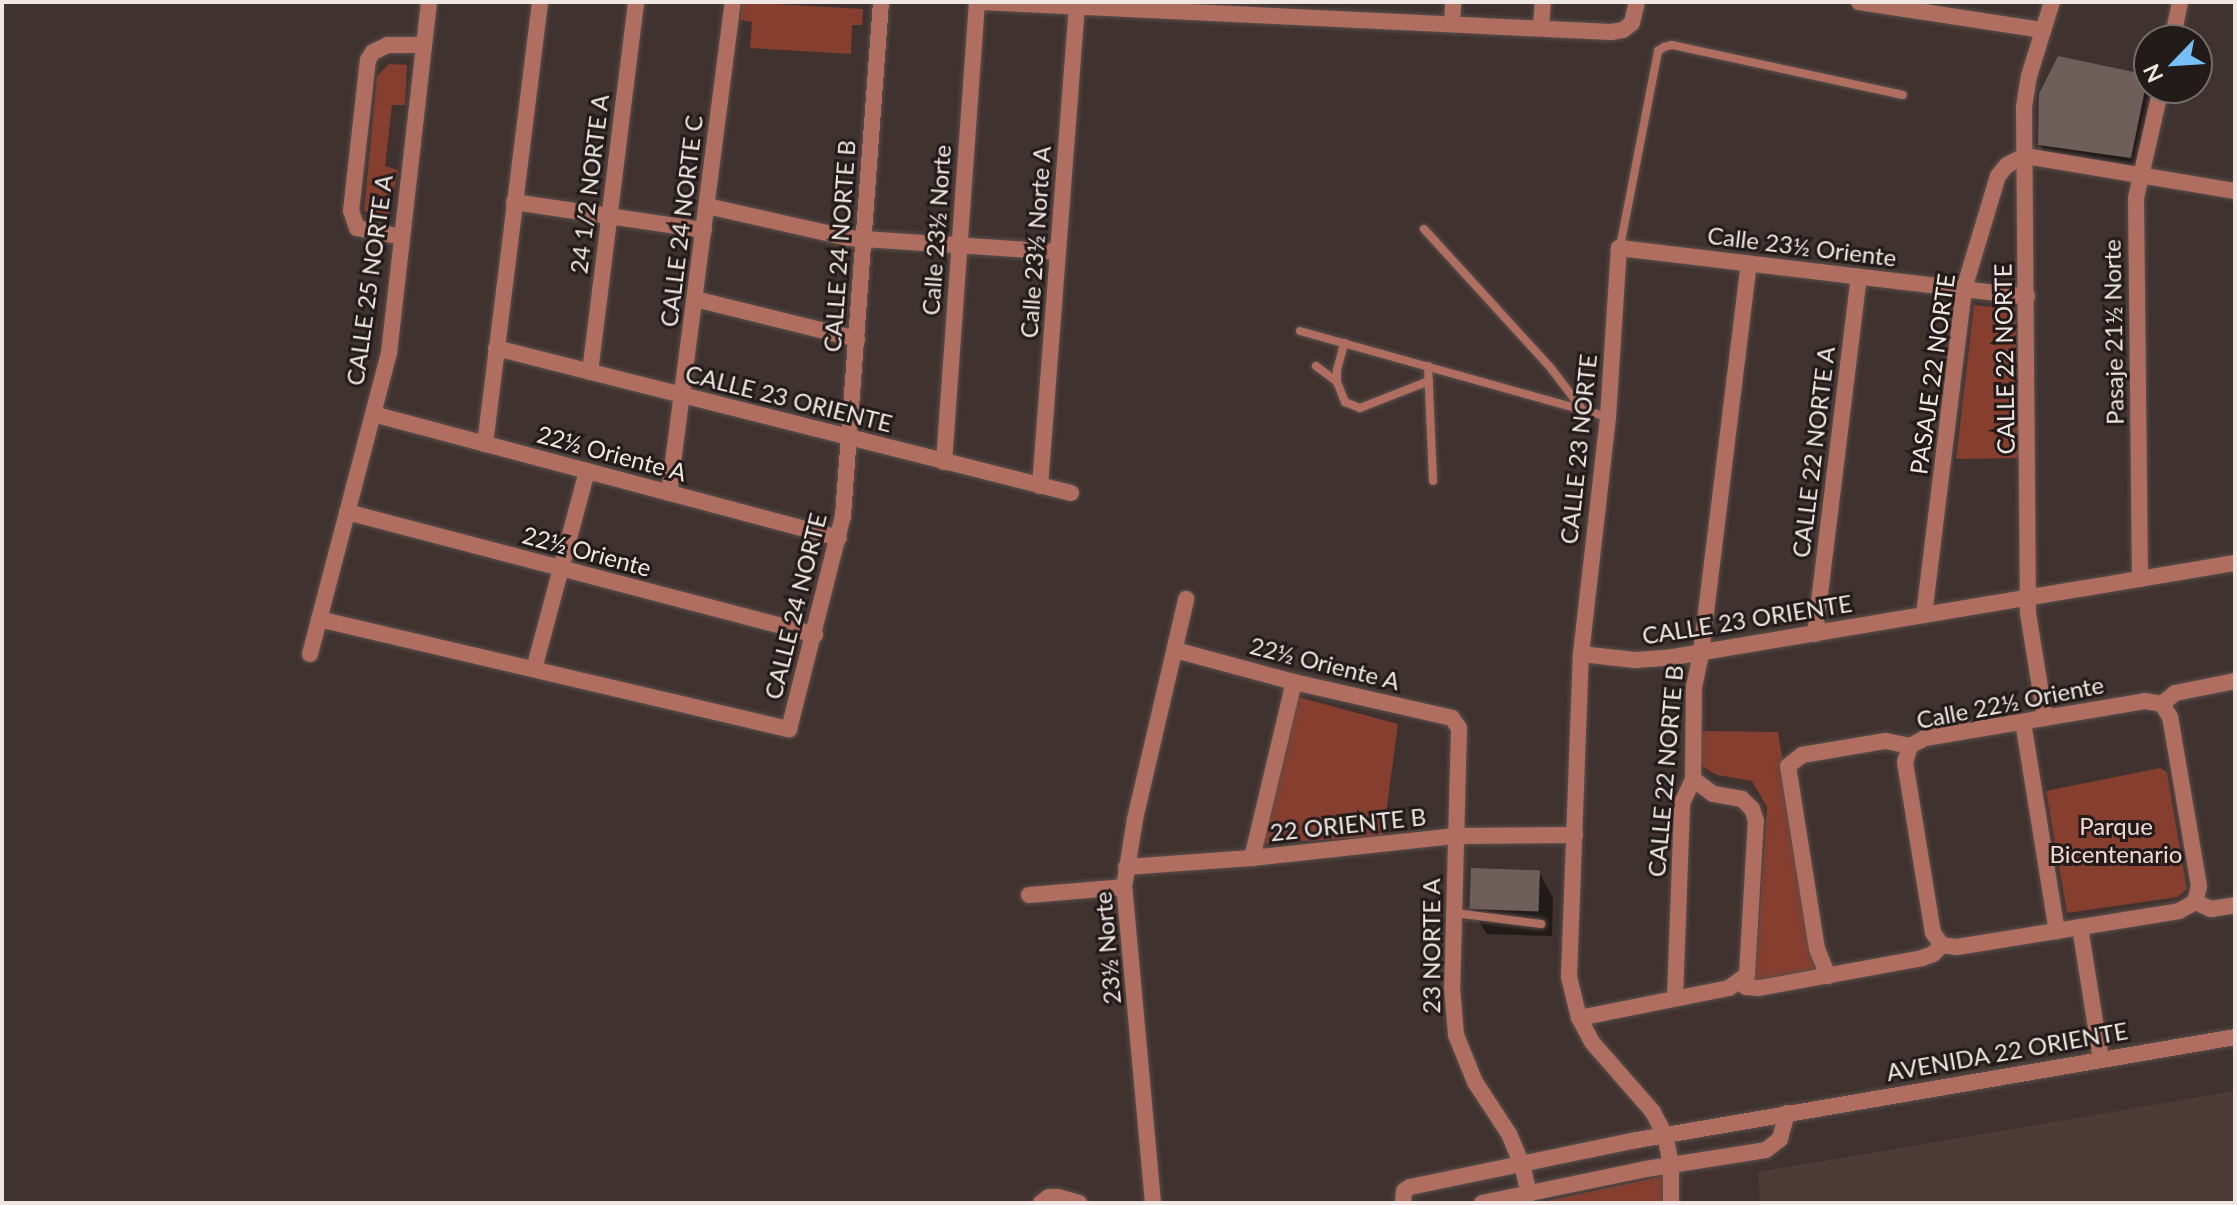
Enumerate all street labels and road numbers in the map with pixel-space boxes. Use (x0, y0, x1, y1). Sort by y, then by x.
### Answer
street label: 24 1/2 NORTE A (564, 92, 614, 276)
street label: CALLE 24 NORTE C (654, 113, 708, 329)
street label: CALLE 24 NORTE B (817, 139, 861, 353)
street label: Calle 23½ Norte (916, 144, 956, 316)
street label: Calle 23½ Norte A (1014, 145, 1056, 339)
street label: CALLE 25 NORTE A (340, 172, 398, 388)
street label: Calle 23½ Oriente (1706, 220, 1898, 272)
street label: Pasaje 21½ Norte (2097, 239, 2129, 425)
street label: CALLE 22 NORTE (1988, 263, 2020, 455)
street label: PASAJE 22 NORTE (1904, 272, 1960, 476)
street label: CALLE 22 NORTE A (1786, 344, 1840, 560)
street label: CALLE 23 NORTE (1554, 353, 1602, 545)
street label: CALLE 23 ORIENTE (683, 358, 895, 438)
street label: 22½ Oriente A (534, 419, 690, 487)
street label: CALLE 24 NORTE (758, 510, 832, 702)
street label: 22½ Oriente (520, 520, 654, 582)
street label: CALLE 23 ORIENTE (1640, 588, 1854, 650)
street label: 22½ Oriente A (1247, 630, 1403, 696)
street label: CALLE 22 NORTE B (1641, 664, 1689, 878)
street label: Calle 22½ Oriente (1914, 670, 2106, 734)
street label: 22 ORIENTE B (1269, 801, 1427, 847)
street label: 23 NORTE A (1417, 878, 1445, 1014)
street label: 23½ Norte (1088, 891, 1126, 1005)
street label: AVENIDA 22 ORIENTE (1884, 1016, 2130, 1086)

